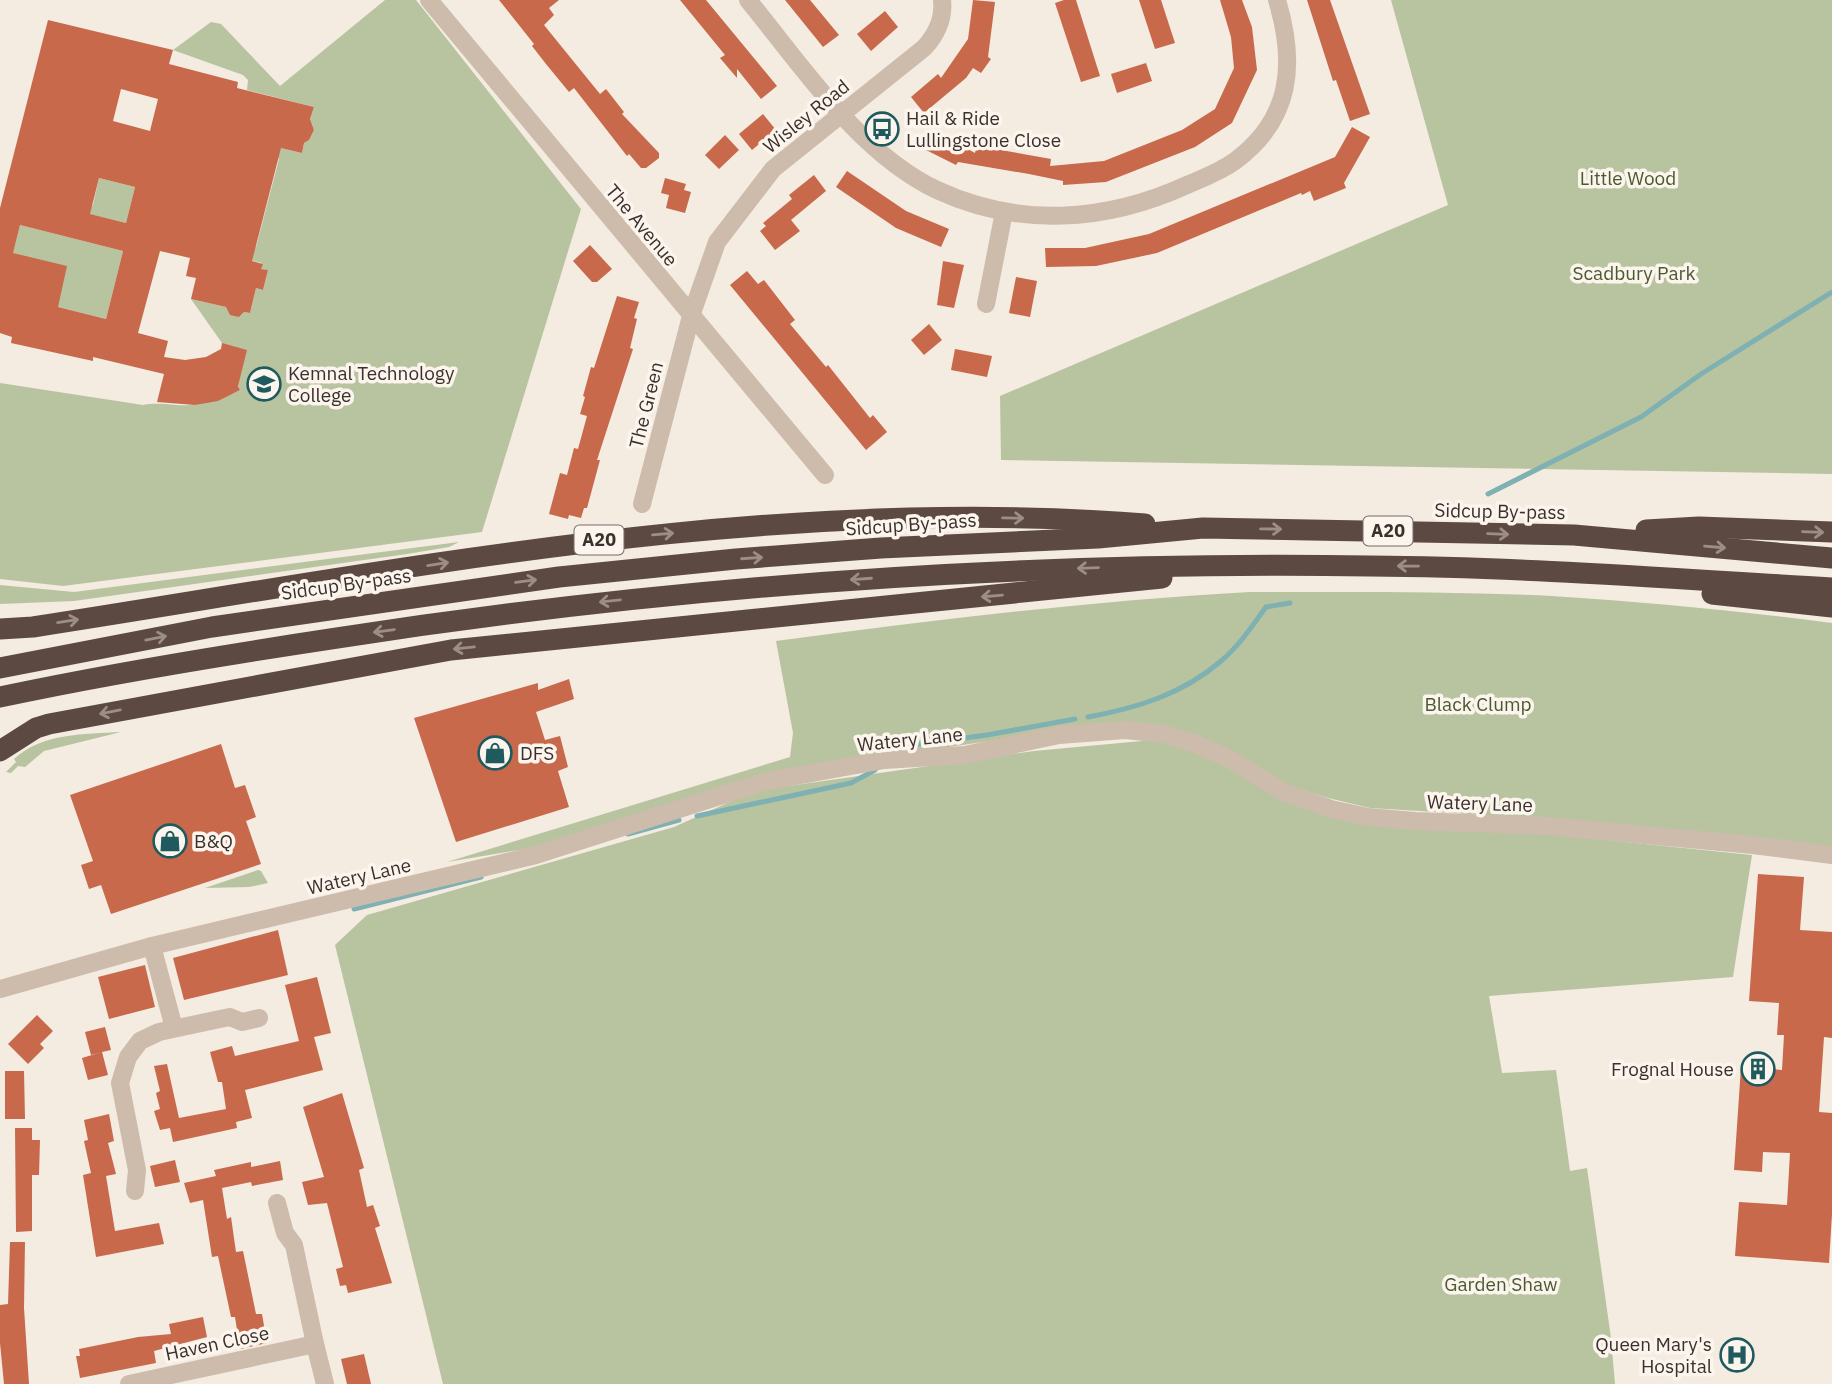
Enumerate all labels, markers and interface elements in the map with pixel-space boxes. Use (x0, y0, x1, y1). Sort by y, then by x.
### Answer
street label: Wisley Road (758, 74, 854, 158)
place label: Hail & Ride Lullingstone Close (906, 106, 1061, 152)
bus stop icon: Hail & Ride Lullingstone Close (863, 110, 901, 148)
park label: Little Wood (1580, 166, 1676, 190)
street label: The Avenue (601, 179, 683, 271)
park label: Scadbury Park (1572, 261, 1696, 285)
street label: The Green (624, 359, 668, 451)
place label: Kemnal Technology College (288, 361, 455, 407)
school or university icon: Kemnal Technology College (245, 365, 283, 403)
street label: Sidcup By-pass (1434, 498, 1566, 524)
street label: Sidcup By-pass (845, 507, 977, 541)
one-way arrow (1001, 511, 1024, 525)
road number: A20 (1364, 516, 1412, 546)
one-way arrow (1259, 523, 1282, 536)
one-way arrow (1802, 525, 1825, 538)
road number: A20 (574, 526, 624, 554)
one-way arrow (651, 527, 674, 540)
one-way arrow (1487, 527, 1510, 540)
one-way arrow (1703, 541, 1726, 554)
one-way arrow (740, 551, 763, 564)
one-way arrow (426, 557, 449, 570)
one-way arrow (1397, 560, 1420, 573)
one-way arrow (1077, 562, 1100, 575)
street label: Sidcup By-pass (279, 563, 413, 605)
one-way arrow (850, 573, 872, 586)
one-way arrow (514, 575, 537, 588)
one-way arrow (981, 590, 1003, 603)
one-way arrow (599, 595, 621, 608)
one-way arrow (56, 615, 79, 628)
one-way arrow (373, 624, 396, 637)
one-way arrow (144, 630, 167, 644)
one-way arrow (454, 642, 476, 655)
park label: Black Clump (1424, 692, 1532, 716)
one-way arrow (99, 706, 122, 720)
street label: Watery Lane (856, 722, 964, 756)
shop icon: DFS (476, 734, 514, 772)
place label: DFS (520, 741, 554, 765)
street label: Watery Lane (1427, 789, 1533, 817)
shop icon: B&Q (151, 822, 189, 860)
place label: B&Q (194, 829, 233, 853)
street label: Watery Lane (305, 852, 413, 900)
building icon: Frognal House (1739, 1050, 1777, 1088)
place label: Frognal House (1611, 1057, 1734, 1081)
park label: Garden Shaw (1444, 1272, 1558, 1296)
street label: Haven Close (163, 1320, 271, 1366)
place label: Queen Mary's Hospital (1595, 1332, 1712, 1378)
hospital icon: Queen Mary's Hospital (1718, 1336, 1756, 1374)

